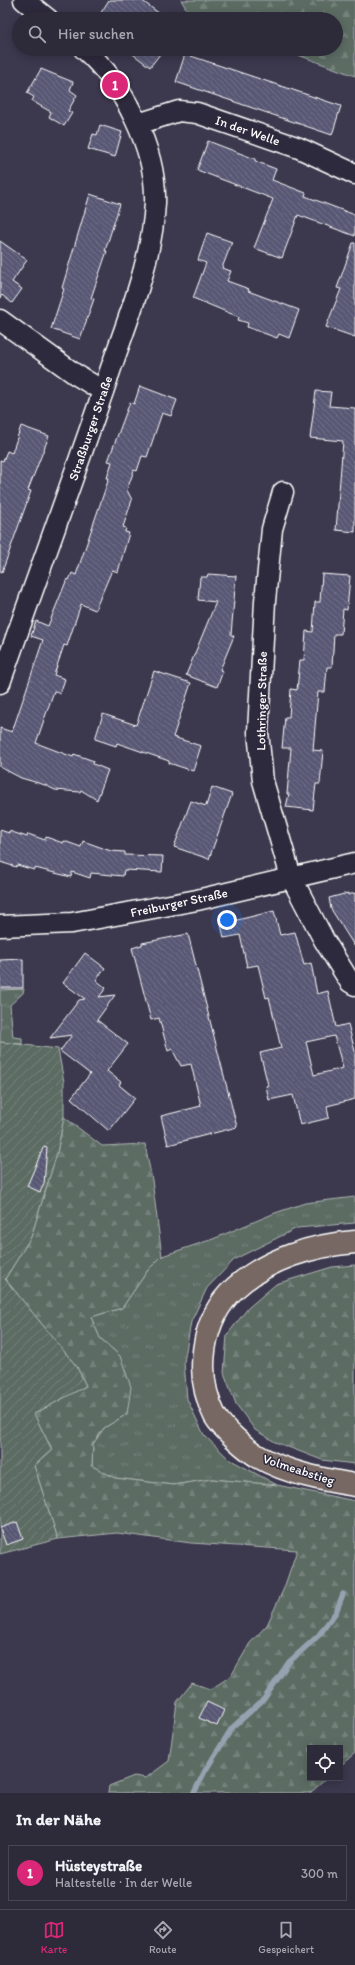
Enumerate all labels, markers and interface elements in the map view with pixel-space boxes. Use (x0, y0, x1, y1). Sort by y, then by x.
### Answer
search box (12, 12, 343, 56)
icon: search (26, 23, 48, 45)
text: Hier suchen (58, 25, 134, 43)
pin: 1 (102, 70, 128, 100)
street label: In der Welle (214, 112, 282, 149)
street label: Straßburger Straße (65, 374, 115, 483)
street label: Lothringer Straße (253, 651, 270, 751)
street label: Freiburger Straße (129, 885, 229, 920)
your location (217, 910, 237, 930)
street label: Volmeabstieg (261, 1451, 337, 1488)
map controls (307, 1745, 343, 1781)
button: locate (307, 1745, 343, 1781)
text: In der Nähe (16, 1809, 101, 1829)
text: Hüsteystraße (55, 1857, 142, 1875)
text: 1 (27, 1866, 33, 1881)
text: 300 m (301, 1866, 338, 1881)
text: Haltestelle · In der Welle (55, 1875, 192, 1890)
tab: Karte (41, 1919, 67, 1956)
tab: Route (149, 1919, 177, 1956)
tab: Gespeichert (258, 1919, 314, 1956)

